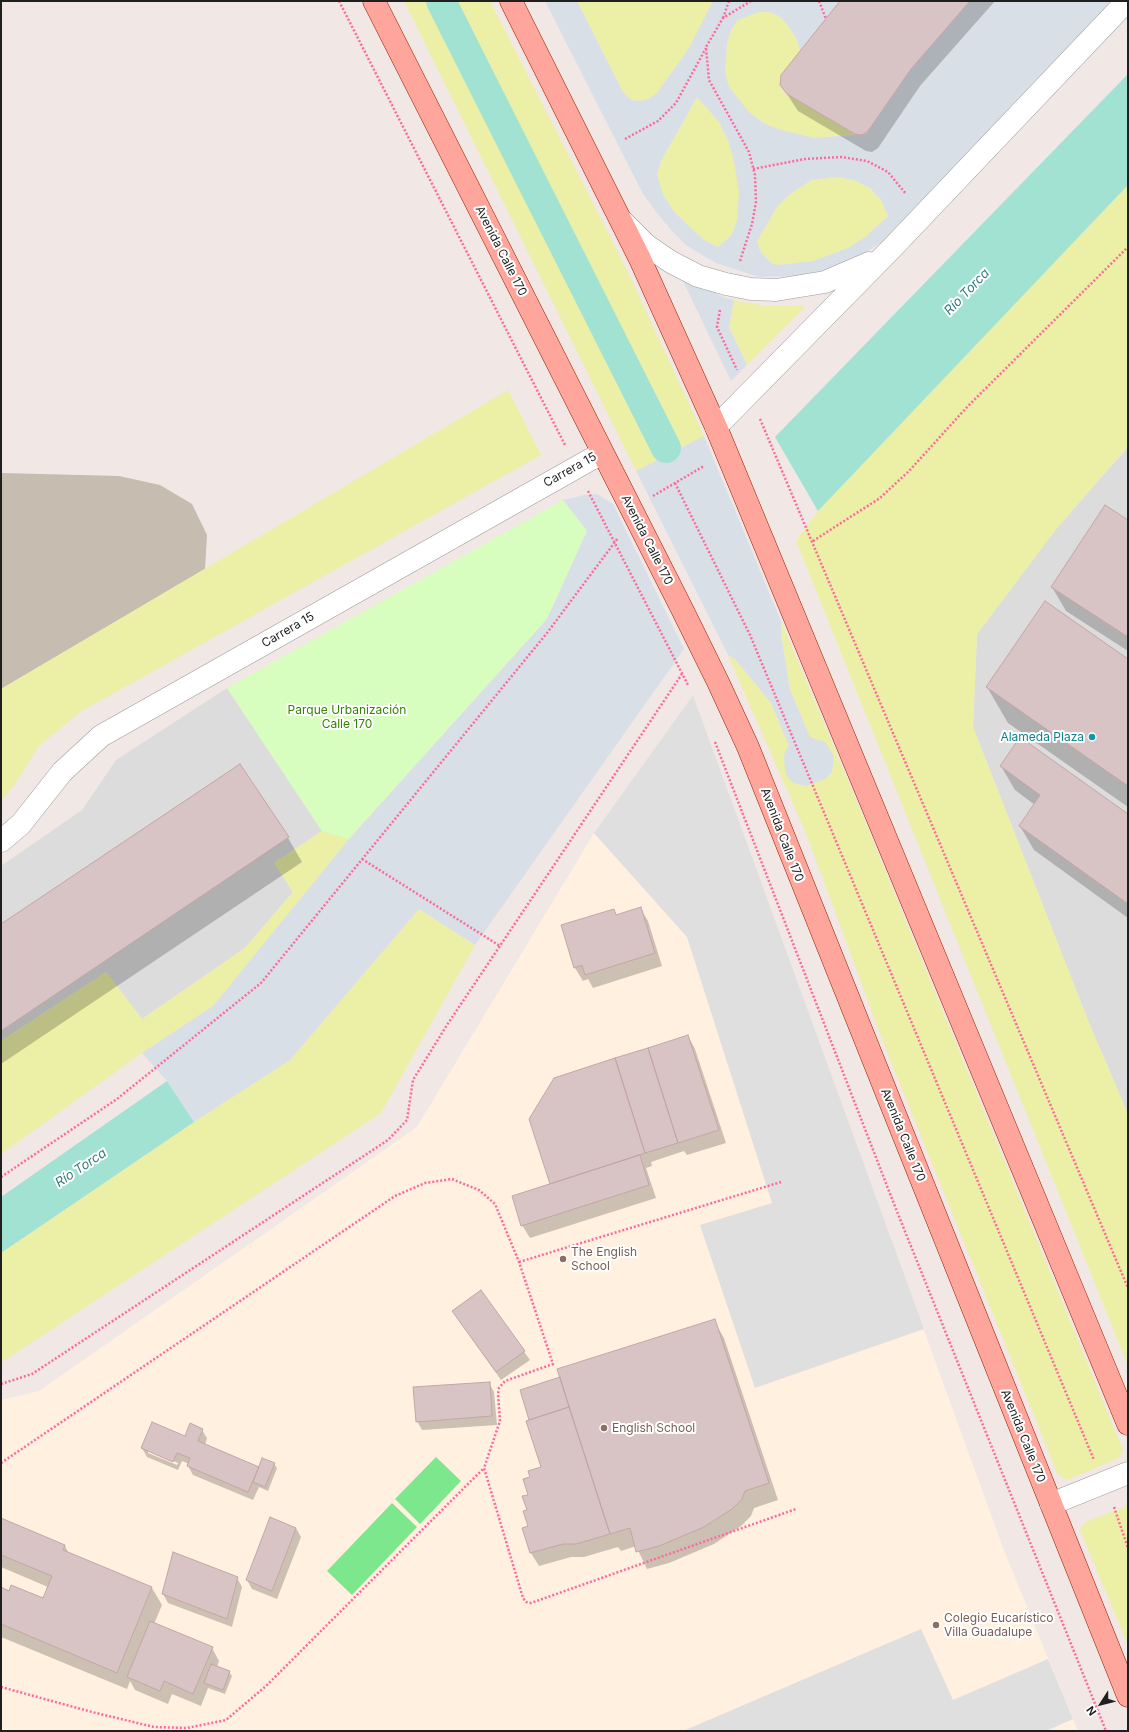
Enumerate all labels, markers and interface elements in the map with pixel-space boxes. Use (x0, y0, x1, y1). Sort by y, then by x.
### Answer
street label: Avenida Calle 170 (472, 204, 530, 298)
water label: Río Torca (941, 266, 993, 318)
street label: Carrera 15 (541, 450, 599, 490)
street label: Avenida Calle 170 (618, 493, 676, 587)
street label: Carrera 15 (259, 609, 317, 651)
park label: Parque Urbanización Calle 170 (288, 703, 406, 731)
place label: Alameda Plaza (1000, 730, 1084, 744)
marker: Alameda Plaza (1087, 732, 1097, 742)
street label: Avenida Calle 170 (758, 786, 806, 884)
street label: Avenida Calle 170 (878, 1086, 928, 1184)
water label: Río Torca (52, 1145, 110, 1191)
place label: The English School (571, 1245, 637, 1273)
marker: The English School (558, 1254, 568, 1264)
street label: Avenida Calle 170 (998, 1387, 1048, 1485)
place label: English School (612, 1421, 695, 1435)
marker: English School (599, 1423, 609, 1433)
place label: Colegio Eucarístico Villa Guadalupe (944, 1611, 1054, 1639)
marker: Colegio Eucarístico Villa Guadalupe (931, 1620, 941, 1630)
north arrow (1081, 1684, 1121, 1724)
text: N (1083, 1704, 1099, 1719)

